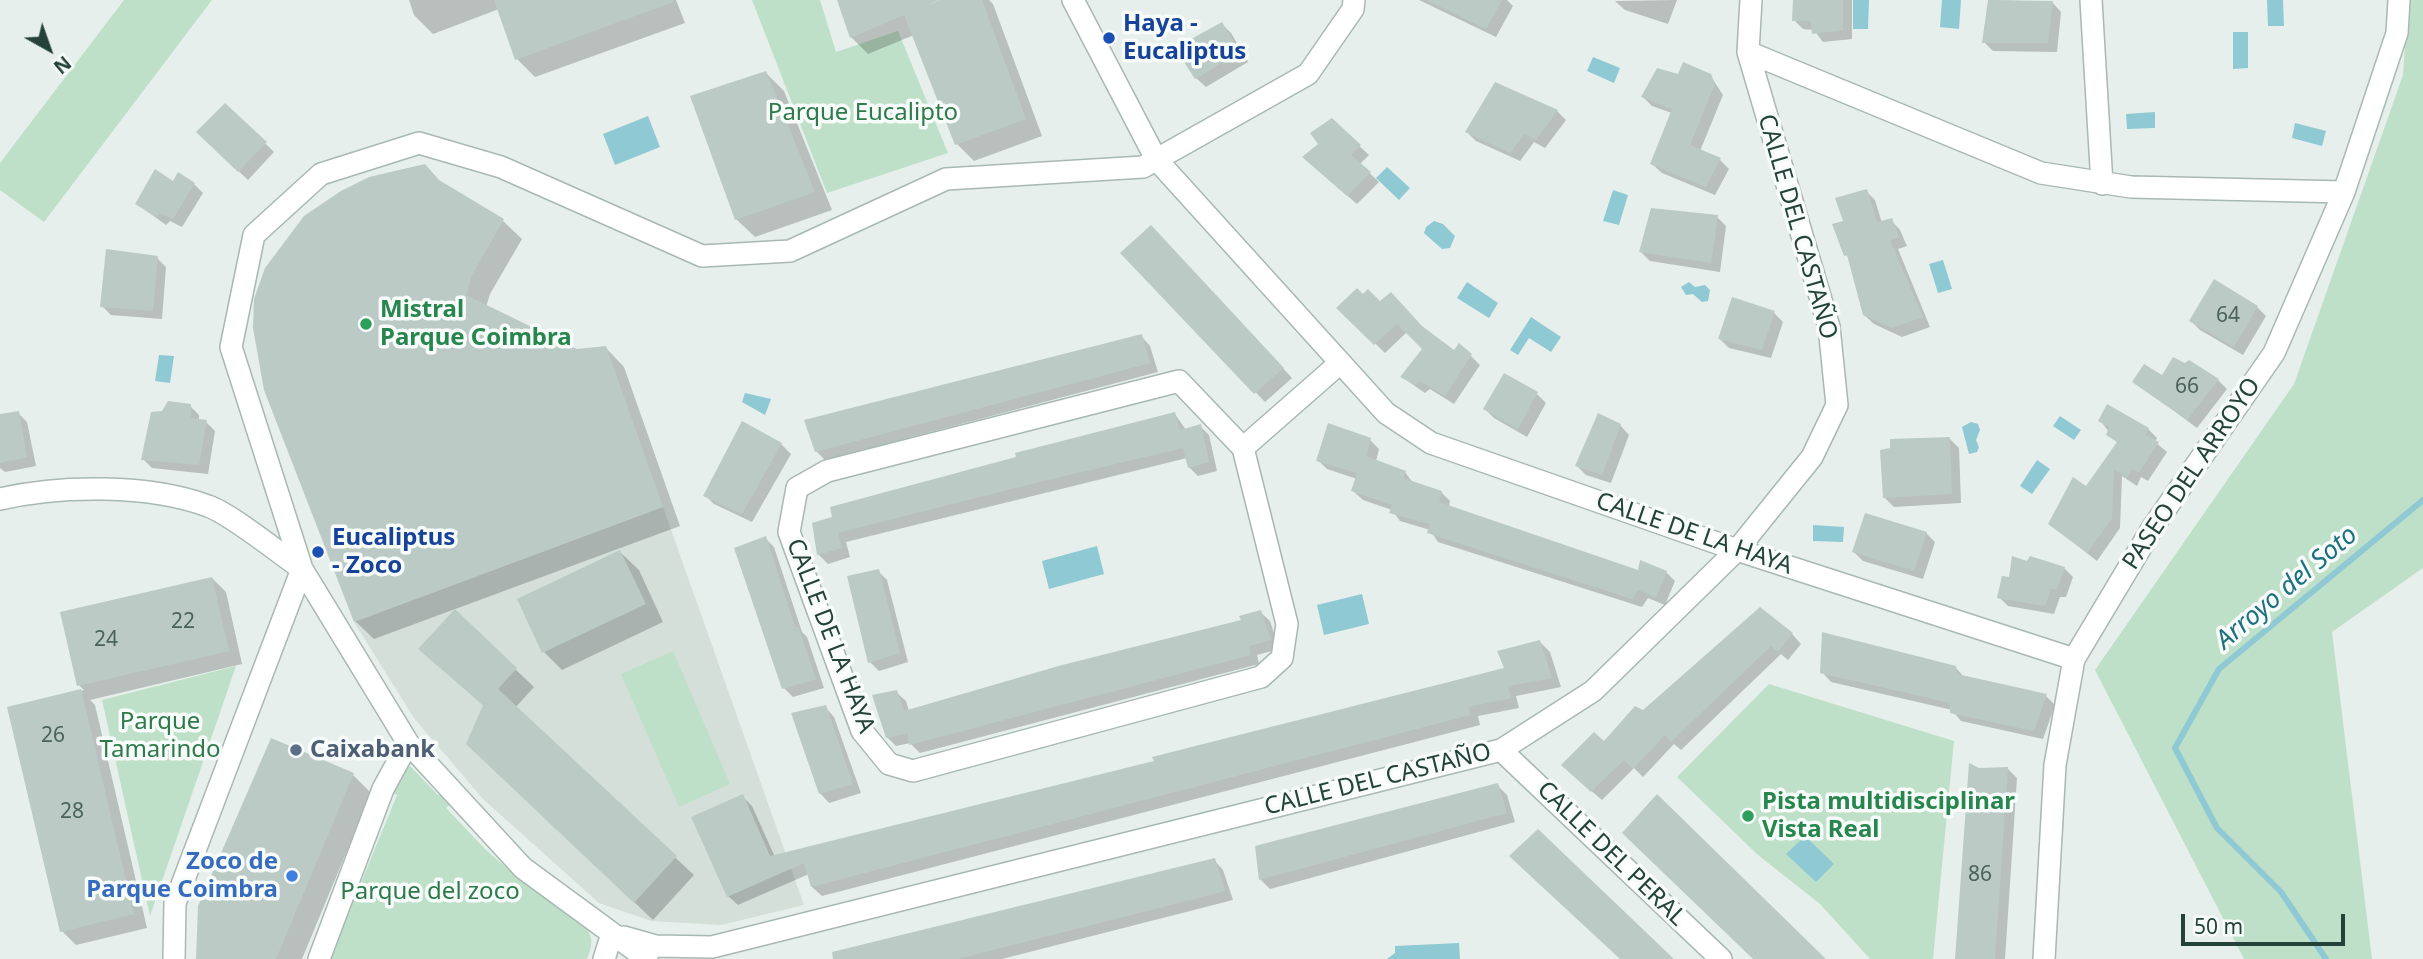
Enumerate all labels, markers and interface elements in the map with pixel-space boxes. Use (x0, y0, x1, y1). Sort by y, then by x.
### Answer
place label: Haya - Eucaliptus (1123, 10, 1246, 66)
north arrow (14, 14, 84, 84)
marker: Haya - Eucaliptus (1101, 30, 1117, 46)
text: N (48, 50, 77, 80)
park label: Parque Eucalipto (768, 99, 958, 127)
street label: CALLE DEL CASTAÑO (1751, 111, 1843, 343)
place label: Mistral Parque Coimbra (380, 296, 572, 352)
house number: 64 (2216, 303, 2240, 329)
marker: Mistral Parque Coimbra (358, 316, 374, 332)
street label: PASEO DEL ARROYO (2117, 373, 2267, 575)
house number: 66 (2175, 374, 2199, 400)
street label: CALLE DE LA HAYA (1592, 487, 1796, 581)
water label: Arroyo del Soto (2210, 520, 2364, 656)
place label: Eucaliptus - Zoco (332, 524, 455, 580)
street label: CALLE DE LA HAYA (780, 535, 880, 737)
marker: Eucaliptus - Zoco (310, 544, 326, 560)
house number: 22 (171, 609, 195, 635)
house number: 24 (94, 627, 118, 653)
park label: Parque Tamarindo (99, 708, 221, 764)
house number: 26 (41, 723, 65, 749)
place label: Caixabank (310, 736, 435, 764)
street label: CALLE DEL CASTAÑO (1262, 738, 1494, 822)
marker: Caixabank (288, 742, 304, 758)
street label: CALLE DEL PERAL (1531, 776, 1691, 932)
place label: Pista multidisciplinar Vista Real (1762, 788, 2015, 844)
house number: 28 (60, 799, 84, 825)
marker: Pista multidisciplinar Vista Real (1740, 808, 1756, 824)
place label: Zoco de Parque Coimbra (86, 848, 278, 904)
house number: 86 (1968, 862, 1992, 888)
marker: Zoco de Parque Coimbra (284, 868, 300, 884)
park label: Parque del zoco (340, 878, 520, 906)
scale bar (2185, 900, 2350, 944)
text: 50 m (2194, 912, 2243, 940)

